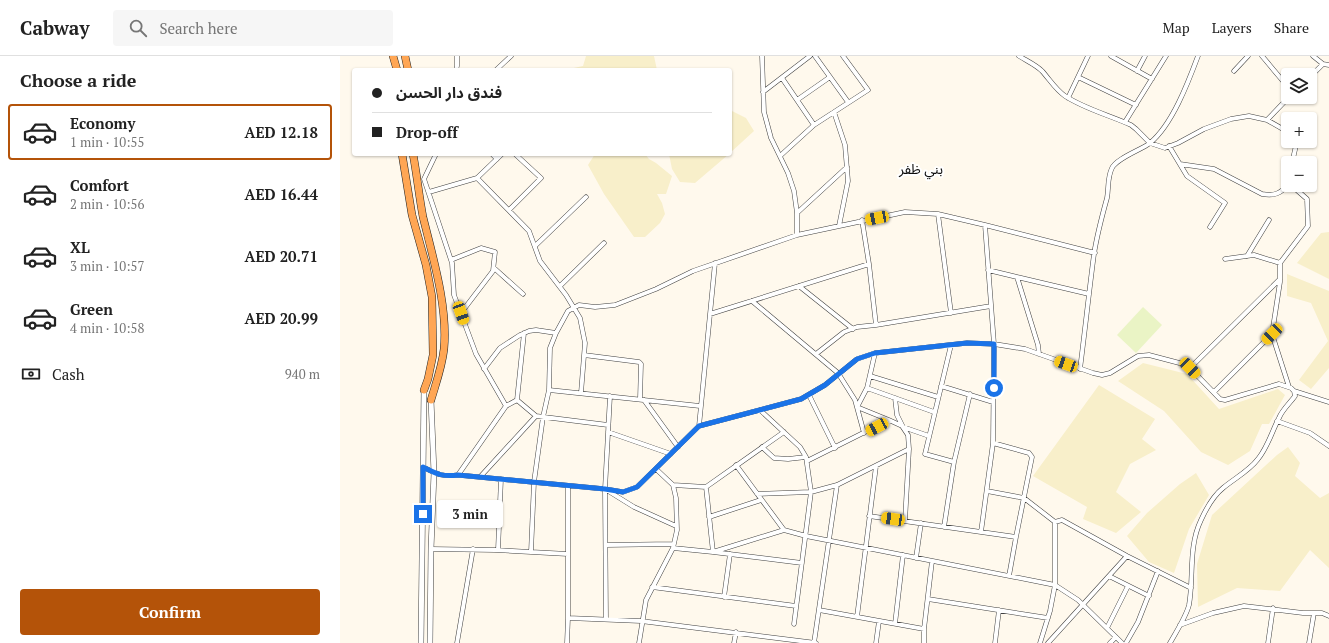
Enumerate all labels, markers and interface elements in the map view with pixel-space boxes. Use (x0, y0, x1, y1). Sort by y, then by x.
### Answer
search box (113, 10, 393, 46)
text: Cabway (20, 15, 89, 40)
icon: search (127, 17, 149, 39)
text: Search here (159, 18, 237, 38)
text: Map (1163, 18, 1190, 37)
text: Layers (1212, 18, 1252, 37)
text: Share (1274, 18, 1309, 37)
text: Choose a ride (20, 68, 136, 92)
map controls (1281, 68, 1317, 192)
button: layers (1281, 68, 1317, 104)
text: فندق دار الحسن (396, 82, 502, 102)
button: + (1281, 112, 1317, 148)
text: Economy (70, 113, 135, 133)
icon: car (22, 114, 58, 150)
text: AED 12.18 (245, 122, 318, 142)
text: Drop-off (396, 122, 458, 142)
text: 1 min · 10:55 (70, 133, 144, 151)
button: − (1281, 156, 1317, 192)
district label: بني ظفر (898, 159, 943, 180)
text: Comfort (70, 175, 129, 195)
icon: car (22, 176, 58, 212)
text: AED 16.44 (245, 184, 318, 204)
text: 2 min · 10:56 (70, 195, 144, 213)
car (864, 210, 890, 226)
text: XL (70, 237, 90, 257)
icon: car (22, 238, 58, 274)
text: AED 20.71 (245, 246, 318, 266)
text: 3 min · 10:57 (70, 257, 144, 275)
text: Green (70, 299, 113, 319)
icon: car (22, 300, 58, 336)
car (451, 300, 471, 326)
text: AED 20.99 (245, 308, 318, 328)
text: 4 min · 10:58 (70, 319, 144, 337)
car (1259, 321, 1285, 347)
car (1053, 354, 1079, 374)
car (1177, 355, 1203, 381)
icon: cash (20, 363, 42, 385)
text: Cash (52, 364, 85, 384)
text: 940 m (285, 365, 320, 383)
route start (985, 379, 1003, 397)
car (864, 416, 890, 438)
callout: 3 min (437, 500, 503, 528)
route end (414, 505, 432, 523)
text: 3 min (452, 505, 488, 523)
car (880, 511, 906, 527)
button: Confirm (20, 589, 320, 635)

